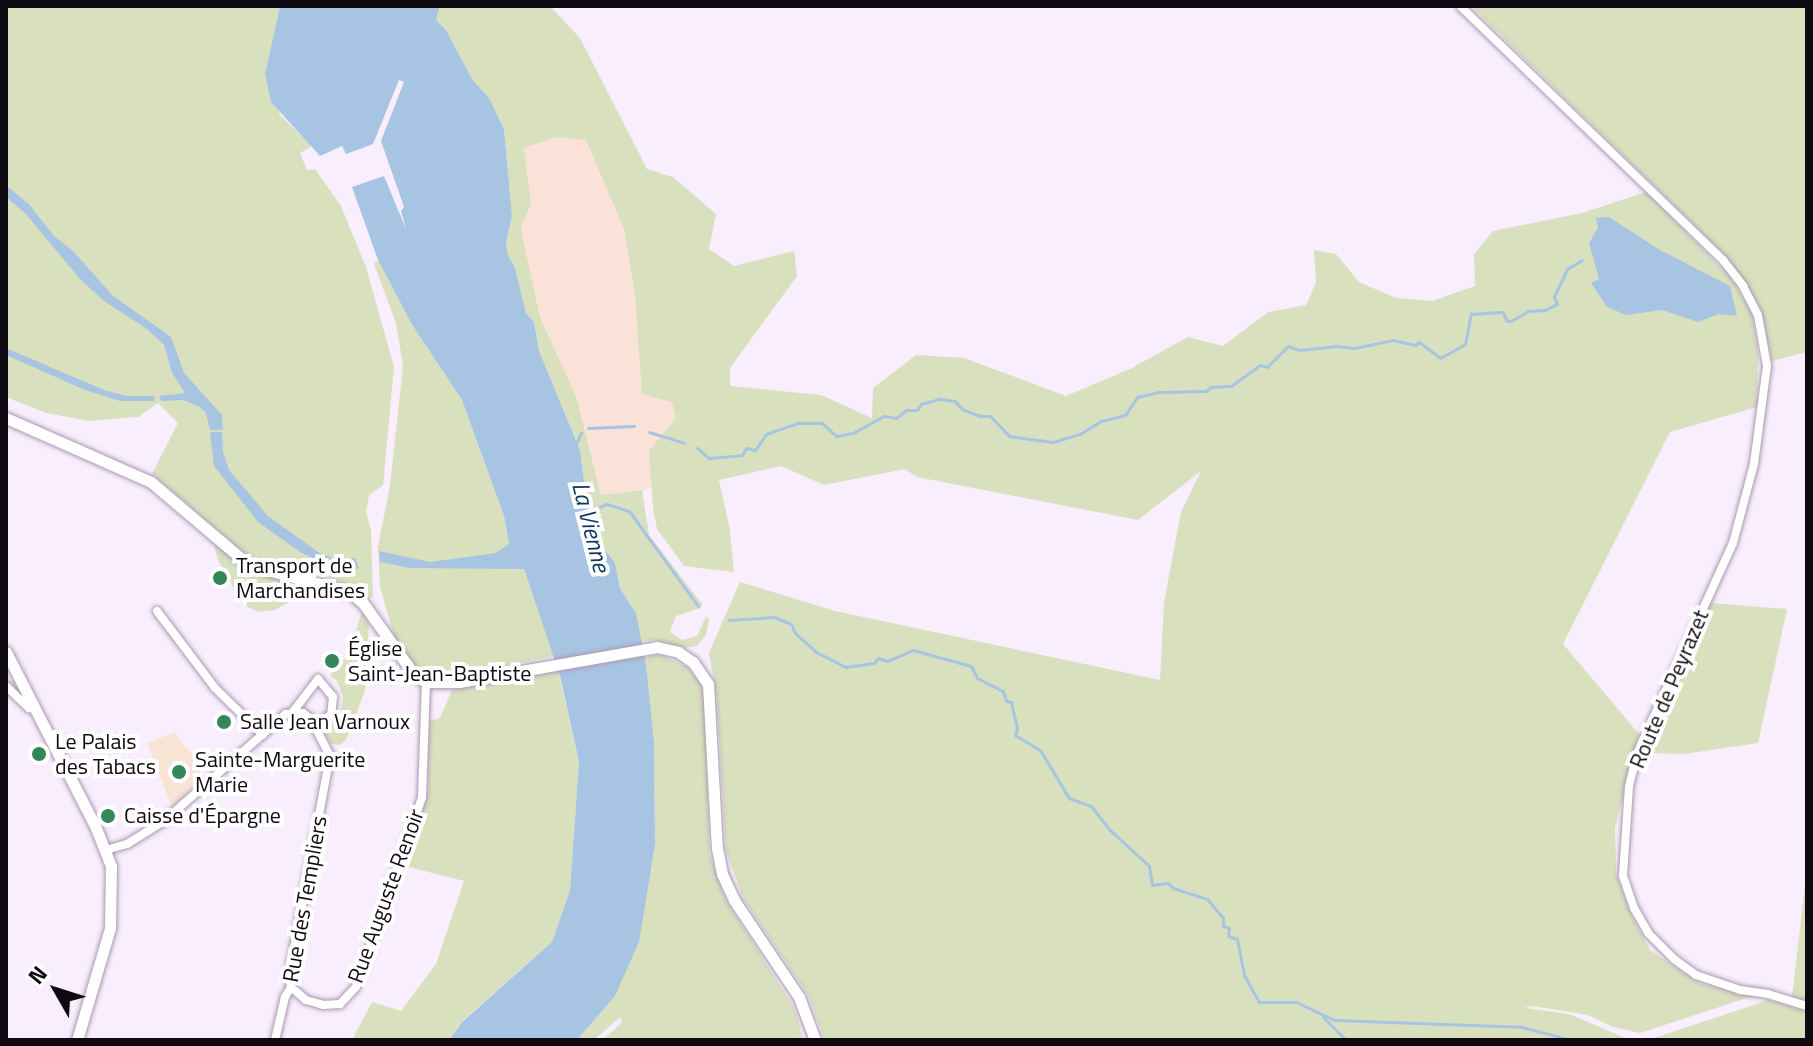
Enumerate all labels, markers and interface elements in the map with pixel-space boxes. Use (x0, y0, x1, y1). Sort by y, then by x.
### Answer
water label: La Vienne (566, 479, 616, 575)
place label: Transport de Marchandises (236, 552, 365, 604)
marker: Transport de Marchandises (211, 569, 229, 587)
street label: Route de Peyrazet (1624, 606, 1714, 772)
place label: Église Saint-Jean-Baptiste (348, 635, 531, 686)
marker: Église Saint-Jean-Baptiste (323, 652, 341, 670)
place label: Salle Jean Varnoux (240, 709, 410, 735)
marker: Salle Jean Varnoux (215, 713, 233, 731)
place label: Le Palais des Tabacs (55, 728, 156, 780)
marker: Le Palais des Tabacs (30, 745, 48, 763)
place label: Sainte-Marguerite Marie (195, 746, 365, 798)
marker: Sainte-Marguerite Marie (170, 763, 188, 781)
place label: Caisse d'Épargne (124, 803, 281, 829)
street label: Rue Auguste Renoir (342, 805, 430, 987)
marker: Caisse d'Épargne (99, 807, 117, 825)
street label: Rue des Templiers (277, 814, 333, 984)
north arrow (16, 950, 96, 1030)
text: N (19, 958, 55, 992)

